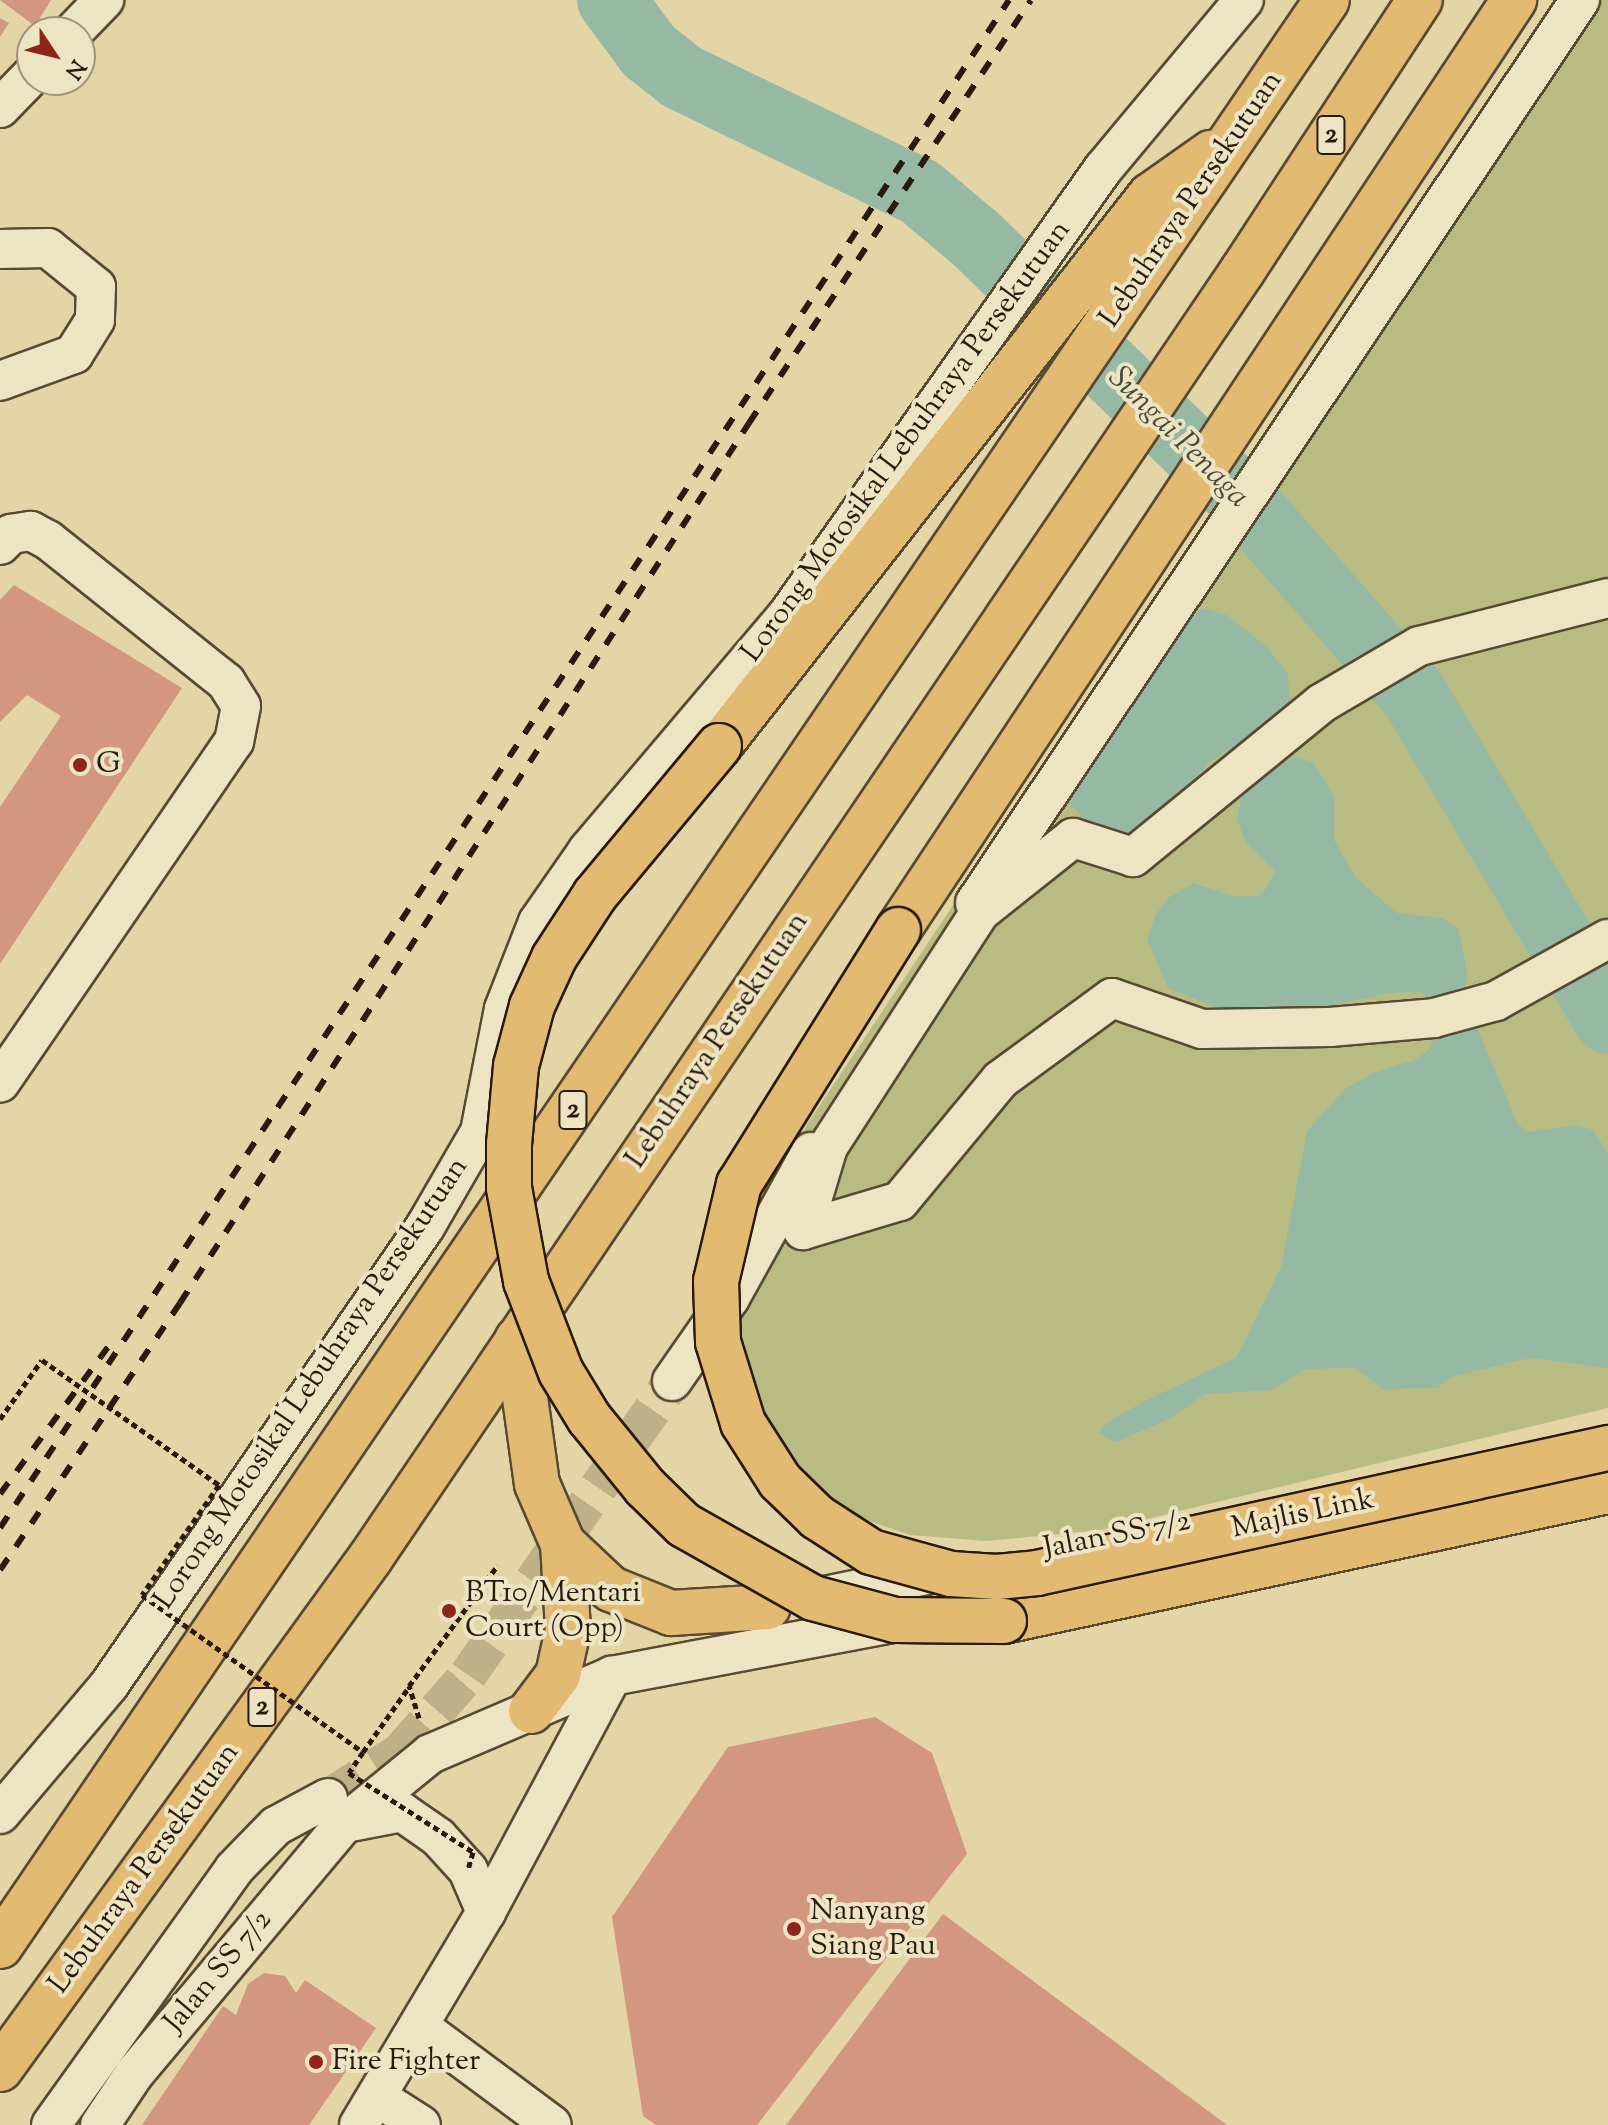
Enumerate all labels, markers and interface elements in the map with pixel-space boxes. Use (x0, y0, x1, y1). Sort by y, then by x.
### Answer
north arrow (16, 16, 96, 96)
text: N (56, 52, 92, 85)
street label: Lebuhraya Persekutuan (1093, 65, 1291, 335)
road number: 2 (1315, 111, 1347, 159)
street label: Lorong Motosikal Lebuhraya Persekutuan (735, 214, 1079, 670)
water label: Sungai Penaga (1099, 359, 1257, 517)
place label: G (96, 747, 121, 783)
marker: G (71, 756, 89, 774)
street label: Lebuhraya Persekutuan (619, 906, 817, 1176)
road number: 2 (557, 1086, 589, 1134)
street label: Lorong Motosikal Lebuhraya Persekutuan (147, 1151, 477, 1617)
street label: Majlis Link (1228, 1482, 1378, 1548)
street label: Jalan SS 7/2 (1040, 1504, 1194, 1568)
place label: BT10/Mentari Court (Opp) (465, 1576, 641, 1646)
marker: BT10/Mentari Court (Opp) (440, 1602, 458, 1620)
road number: 2 (246, 1683, 278, 1731)
street label: Lebuhraya Persekutuan (42, 1737, 248, 2001)
place label: Nanyang Siang Pau (810, 1894, 936, 1964)
street label: Jalan SS 7/2 (157, 1903, 281, 2041)
marker: Nanyang Siang Pau (785, 1920, 803, 1938)
place label: Fire Fighter (332, 2044, 480, 2080)
marker: Fire Fighter (307, 2053, 325, 2071)

